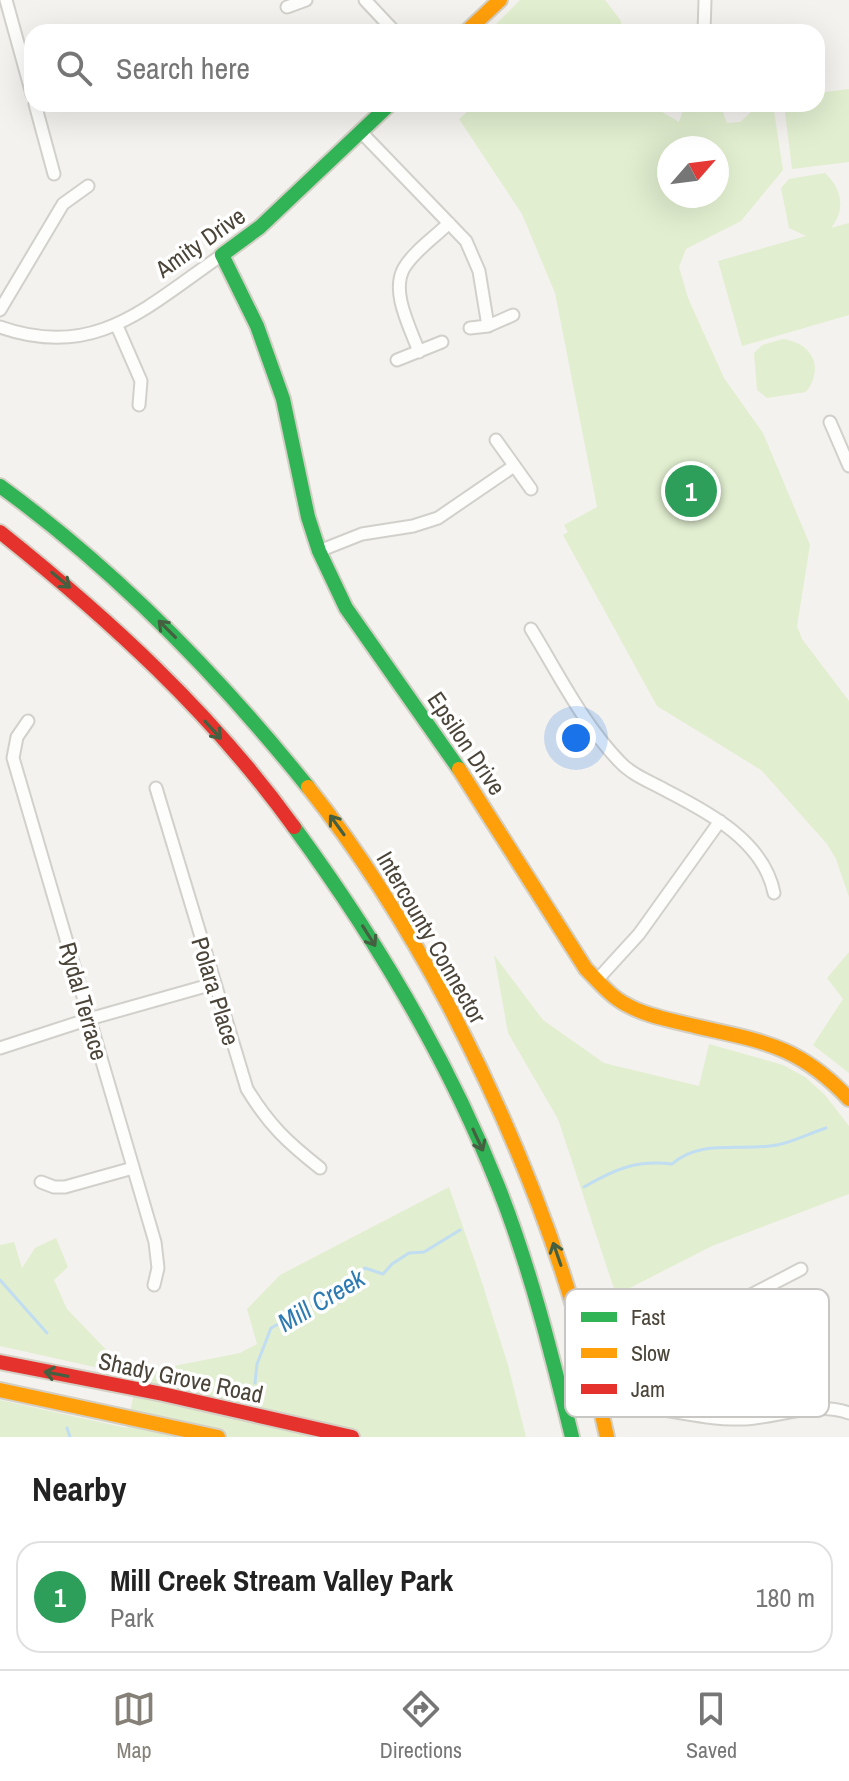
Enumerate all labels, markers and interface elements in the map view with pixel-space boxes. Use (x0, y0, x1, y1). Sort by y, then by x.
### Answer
search box (24, 24, 825, 112)
icon: search (52, 46, 96, 90)
text: Search here (116, 48, 250, 88)
north arrow (657, 136, 729, 208)
street label: Amity Drive (148, 199, 251, 285)
pin: 1 (665, 461, 717, 521)
one-way arrow (50, 571, 71, 589)
one-way arrow (158, 620, 177, 639)
street label: Epsilon Drive (421, 685, 513, 801)
your location (556, 718, 596, 758)
one-way arrow (204, 719, 222, 739)
one-way arrow (329, 815, 346, 836)
street label: Intercounty Connector (370, 845, 494, 1029)
one-way arrow (362, 924, 378, 947)
street label: Polara Place (184, 933, 248, 1049)
street label: Rydal Terrace (52, 938, 116, 1064)
one-way arrow (471, 1128, 486, 1152)
one-way arrow (549, 1242, 564, 1267)
water label: Mill Creek (271, 1260, 372, 1340)
legend (565, 1289, 829, 1417)
text: Fast (631, 1302, 665, 1332)
text: Slow (631, 1338, 670, 1368)
street label: Shady Grove Road (96, 1344, 266, 1410)
one-way arrow (44, 1365, 70, 1380)
text: Jam (631, 1374, 665, 1404)
text: Nearby (32, 1466, 127, 1512)
text: Mill Creek Stream Valley Park (110, 1560, 453, 1600)
text: 1 (54, 1580, 66, 1615)
text: 180 m (756, 1580, 815, 1615)
text: Park (110, 1600, 154, 1635)
tab: Map (112, 1687, 156, 1765)
tab: Directions (380, 1687, 462, 1765)
tab: Saved (686, 1687, 737, 1765)

